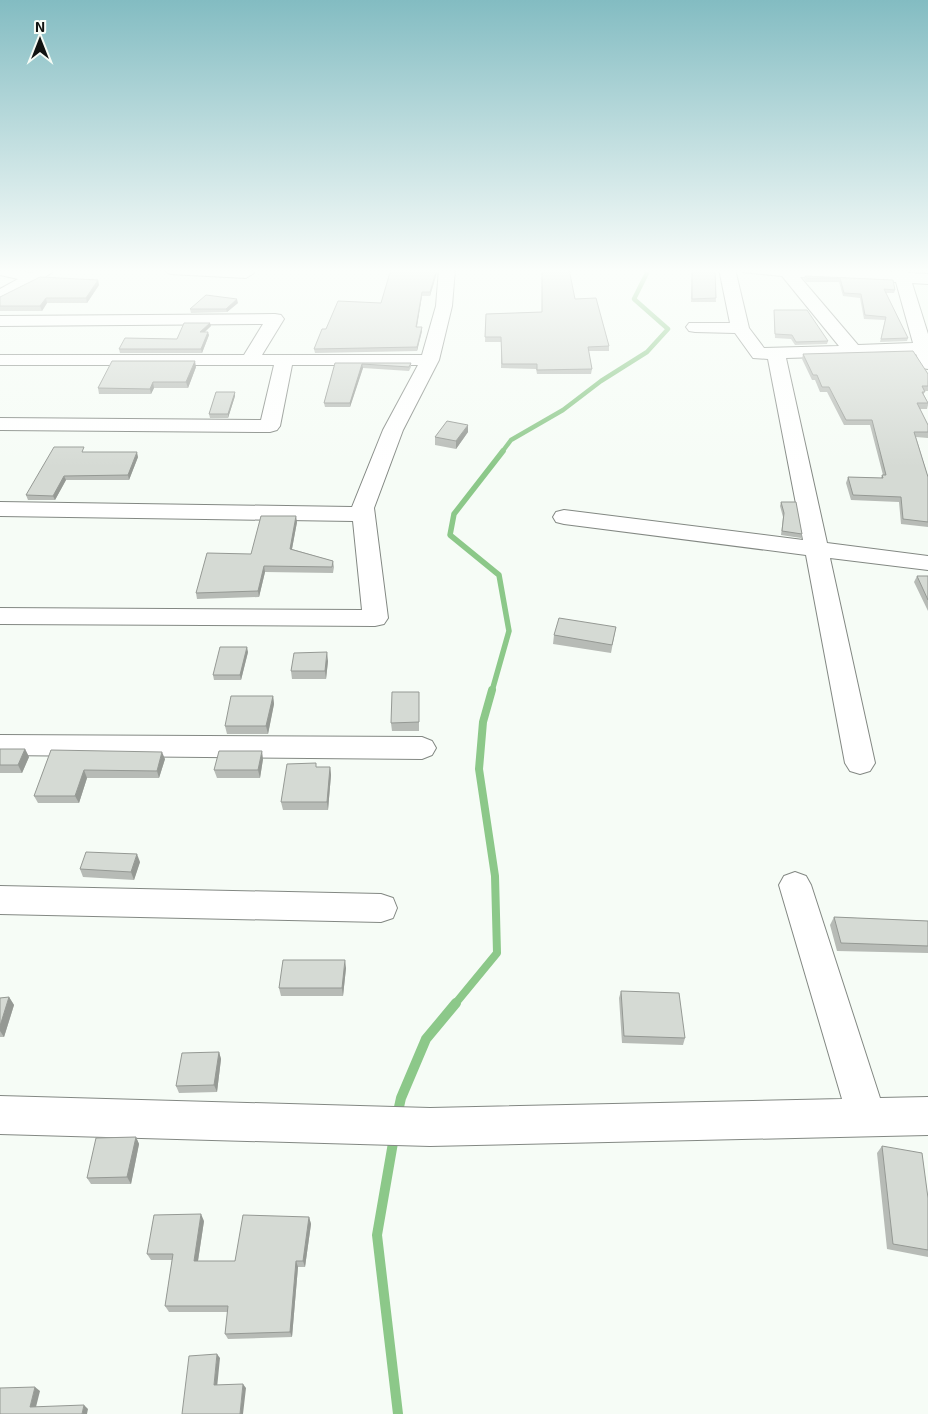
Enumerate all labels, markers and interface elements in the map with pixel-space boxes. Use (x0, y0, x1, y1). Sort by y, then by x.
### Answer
north arrow (15, 15, 65, 65)
text: N (35, 18, 45, 35)

